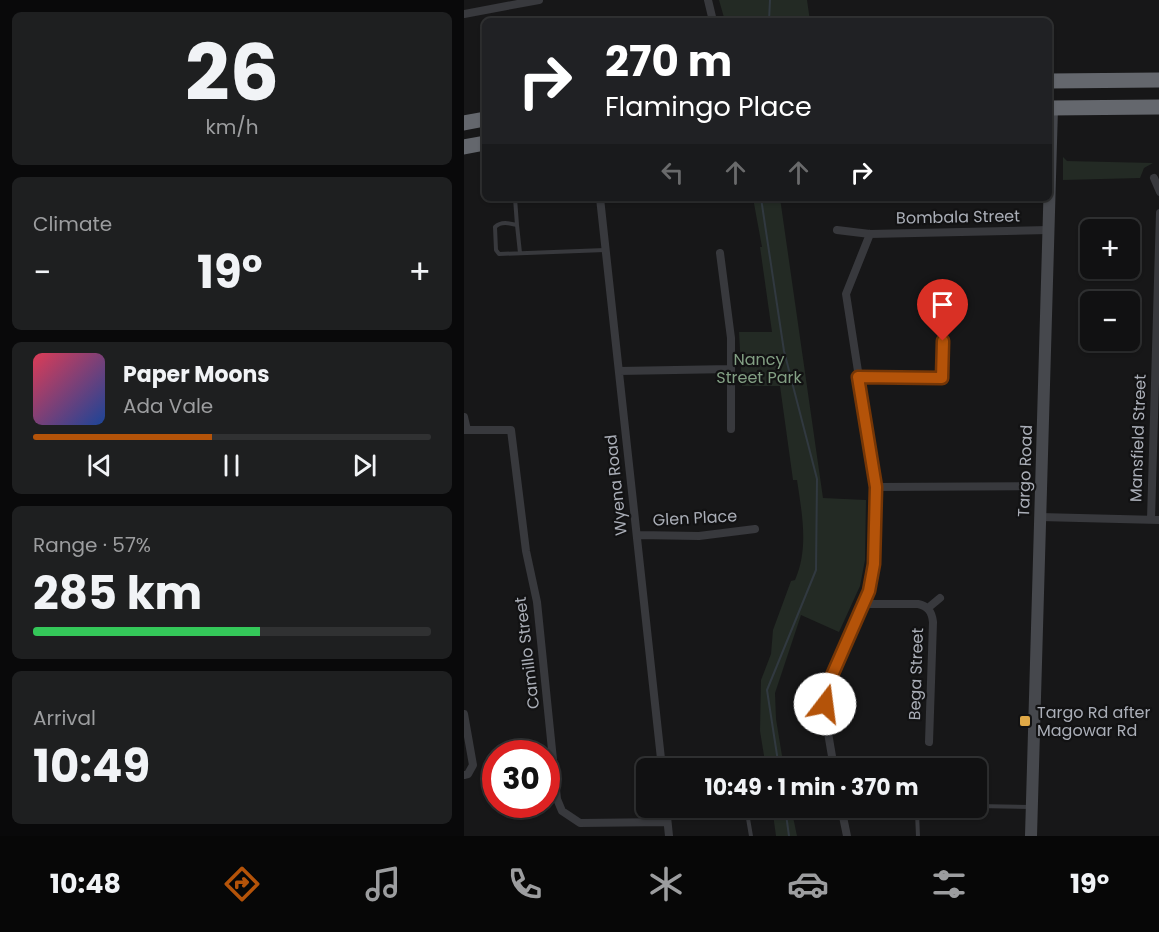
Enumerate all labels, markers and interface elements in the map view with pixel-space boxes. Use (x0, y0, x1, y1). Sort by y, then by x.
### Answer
text: 26 (185, 18, 279, 127)
text: 270 m (605, 32, 732, 91)
icon: right (506, 42, 584, 120)
text: Flamingo Place (605, 88, 812, 125)
text: km/h (205, 113, 259, 141)
icon: left (656, 156, 689, 189)
icon: ahead (719, 156, 752, 189)
icon: ahead (782, 156, 815, 189)
icon: right (845, 156, 878, 189)
street label: Bombala Street (896, 204, 1020, 230)
text: Climate (33, 210, 112, 238)
map controls (1080, 219, 1140, 351)
button: + (1080, 219, 1140, 279)
text: 19° (197, 241, 263, 304)
text: − (33, 249, 51, 296)
text: + (408, 249, 431, 296)
pin (917, 279, 968, 341)
icon: arrive (926, 288, 959, 321)
button: − (1080, 291, 1140, 351)
park label: Nancy Street Park (716, 348, 802, 389)
text: Paper Moons (123, 359, 270, 390)
street label: Mansfield Street (1124, 373, 1152, 502)
text: Ada Vale (123, 392, 213, 420)
street label: Targo Road (1012, 424, 1038, 518)
street label: Wyena Road (599, 433, 633, 537)
icon: previous (83, 449, 116, 482)
icon: pause (215, 449, 248, 482)
icon: next (348, 449, 381, 482)
street label: Glen Place (652, 504, 738, 532)
text: Range · 57% (33, 531, 151, 559)
text: 285 km (33, 562, 202, 625)
street label: Camillo Street (509, 595, 545, 710)
street label: Bega Street (903, 627, 929, 721)
position arrow (793, 672, 857, 736)
place label: Targo Rd after Magowar Rd (1037, 701, 1150, 742)
text: Arrival (33, 704, 96, 732)
marker: Targo Rd after Magowar Rd (1018, 714, 1032, 728)
text: 10:49 (33, 735, 150, 798)
speed limit sign: 30 (482, 740, 560, 818)
text: 10:49 · 1 min · 370 m (704, 772, 919, 803)
icon: directions (221, 863, 263, 905)
icon: music (362, 863, 404, 905)
icon: phone (504, 863, 546, 905)
icon: climate (645, 863, 687, 905)
icon: car (787, 863, 829, 905)
icon: filters (928, 863, 970, 905)
text: 10:48 (50, 865, 121, 902)
text: 19° (1070, 865, 1109, 902)

